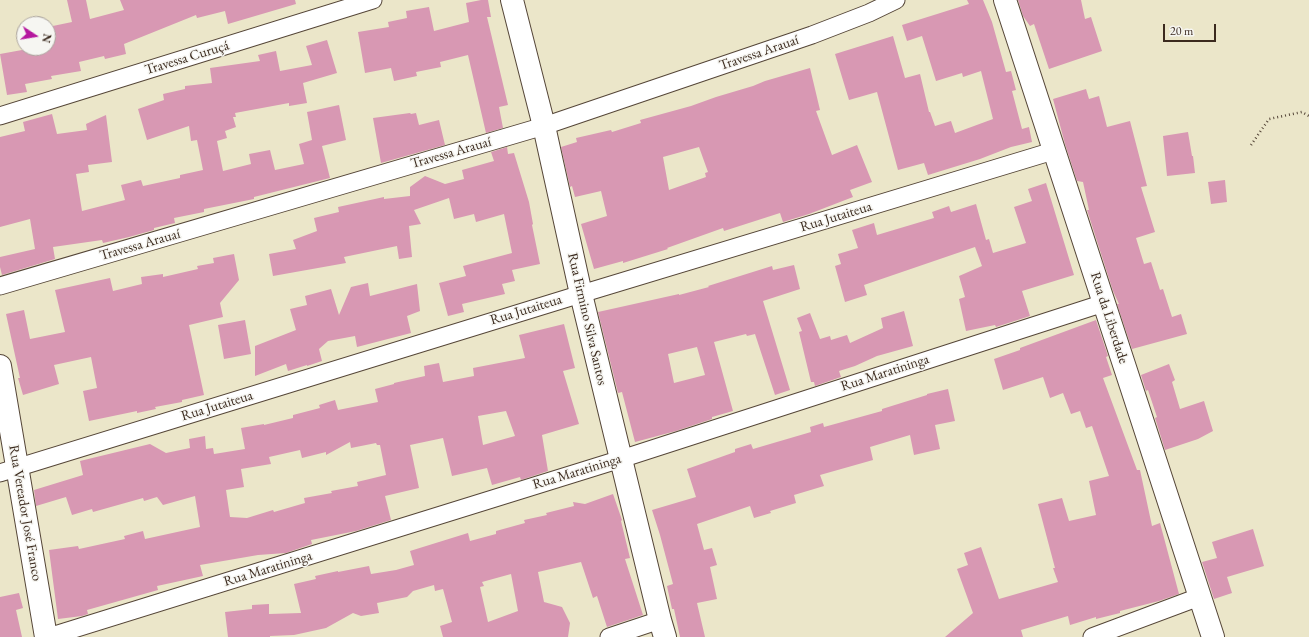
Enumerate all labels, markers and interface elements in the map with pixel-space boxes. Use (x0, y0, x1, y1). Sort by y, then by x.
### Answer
north arrow (16, 16, 56, 56)
scale bar (1165, 16, 1218, 42)
text: 20 m (1170, 23, 1193, 39)
text: N (39, 32, 55, 44)
street label: Travessa Arauaí (717, 32, 801, 74)
street label: Travessa Curuçá (143, 37, 231, 79)
street label: Travessa Arauaí (409, 133, 493, 173)
street label: Rua Jutaiteua (798, 198, 874, 236)
street label: Travessa Arauaí (98, 225, 182, 265)
street label: Rua Firmino Silva Santos (564, 251, 610, 387)
street label: Rua da Liberdade (1086, 270, 1132, 366)
street label: Rua Jutaiteua (488, 291, 564, 329)
street label: Rua Maratininga (839, 351, 931, 395)
street label: Rua Jutaiteua (179, 387, 255, 425)
street label: Rua Vereador José Franco (5, 444, 45, 582)
street label: Rua Maratininga (531, 451, 623, 493)
street label: Rua Maratininga (222, 548, 314, 590)

